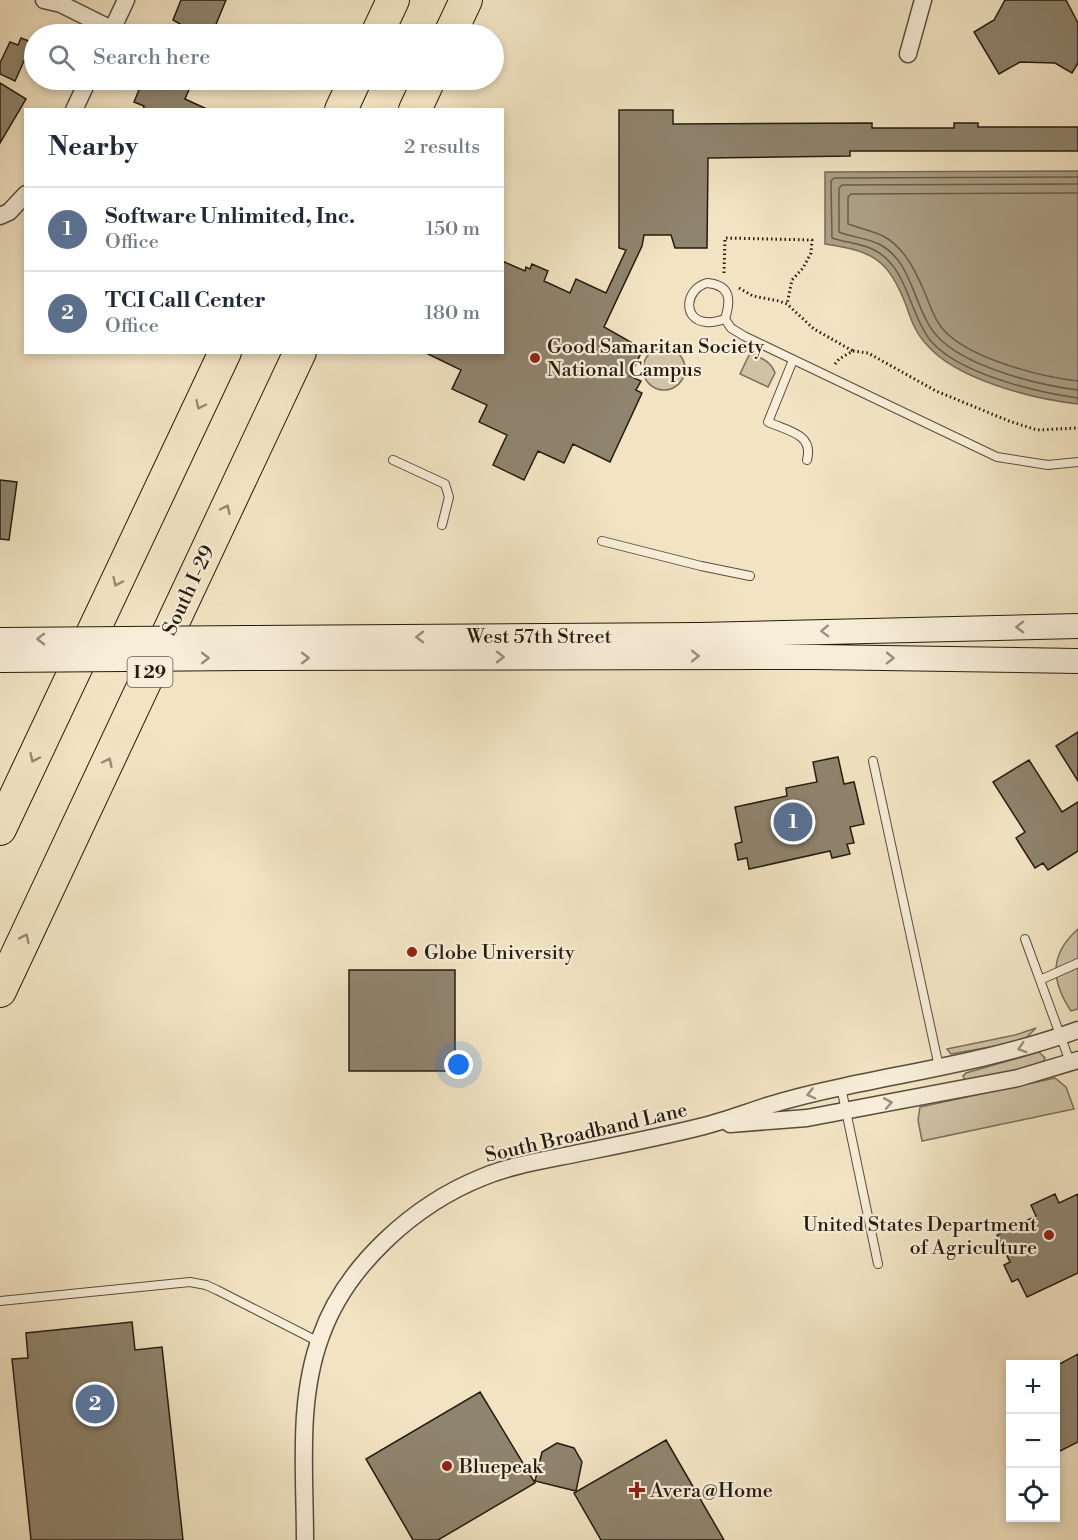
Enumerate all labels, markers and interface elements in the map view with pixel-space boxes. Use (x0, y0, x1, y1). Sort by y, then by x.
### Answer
search box (24, 24, 504, 90)
icon: search (45, 41, 78, 74)
text: Search here (93, 44, 210, 71)
text: Nearby (48, 131, 138, 163)
text: 2 results (404, 135, 480, 160)
text: Software Unlimited, Inc. (105, 203, 355, 230)
text: 1 (63, 217, 72, 242)
text: 150 m (425, 217, 480, 242)
text: Office (105, 230, 159, 255)
text: TCI Call Center (105, 287, 266, 314)
text: 2 (61, 301, 74, 326)
text: 180 m (425, 301, 480, 326)
text: Office (105, 314, 159, 339)
place label: Good Samaritan Society National Campus (547, 335, 764, 383)
marker: Good Samaritan Society National Campus (528, 351, 542, 365)
one-way arrow (196, 399, 208, 410)
one-way arrow (219, 505, 231, 516)
street label: South I-29 (158, 542, 221, 640)
one-way arrow (112, 575, 124, 586)
one-way arrow (1015, 621, 1024, 633)
street label: West 57th Street (465, 625, 612, 650)
one-way arrow (820, 625, 829, 638)
one-way arrow (415, 631, 424, 643)
one-way arrow (37, 633, 46, 645)
one-way arrow (691, 650, 700, 662)
one-way arrow (496, 651, 505, 663)
one-way arrow (201, 652, 210, 664)
one-way arrow (301, 652, 310, 664)
one-way arrow (886, 652, 895, 664)
road number: I 29 (128, 657, 172, 687)
one-way arrow (29, 752, 41, 763)
one-way arrow (100, 757, 112, 768)
pin: 1 (774, 800, 812, 844)
one-way arrow (17, 934, 29, 945)
place label: Globe University (424, 941, 575, 966)
marker: Globe University (405, 945, 419, 959)
one-way arrow (1017, 1041, 1028, 1053)
your location (444, 1050, 473, 1079)
one-way arrow (807, 1087, 817, 1100)
one-way arrow (883, 1097, 893, 1110)
street label: South Broadband Lane (483, 1098, 690, 1169)
place label: United States Department of Agriculture (803, 1213, 1037, 1261)
marker: United States Department of Agriculture (1042, 1228, 1056, 1242)
map controls (1006, 1360, 1060, 1522)
button: + (1006, 1360, 1060, 1414)
pin: 2 (76, 1382, 115, 1426)
button: − (1006, 1414, 1060, 1468)
place label: Bluepeak (458, 1455, 544, 1480)
marker: Bluepeak (440, 1459, 454, 1473)
button: locate (1006, 1468, 1060, 1522)
place label: Avera@Home (649, 1479, 773, 1504)
marker: Avera@Home (628, 1481, 646, 1499)

